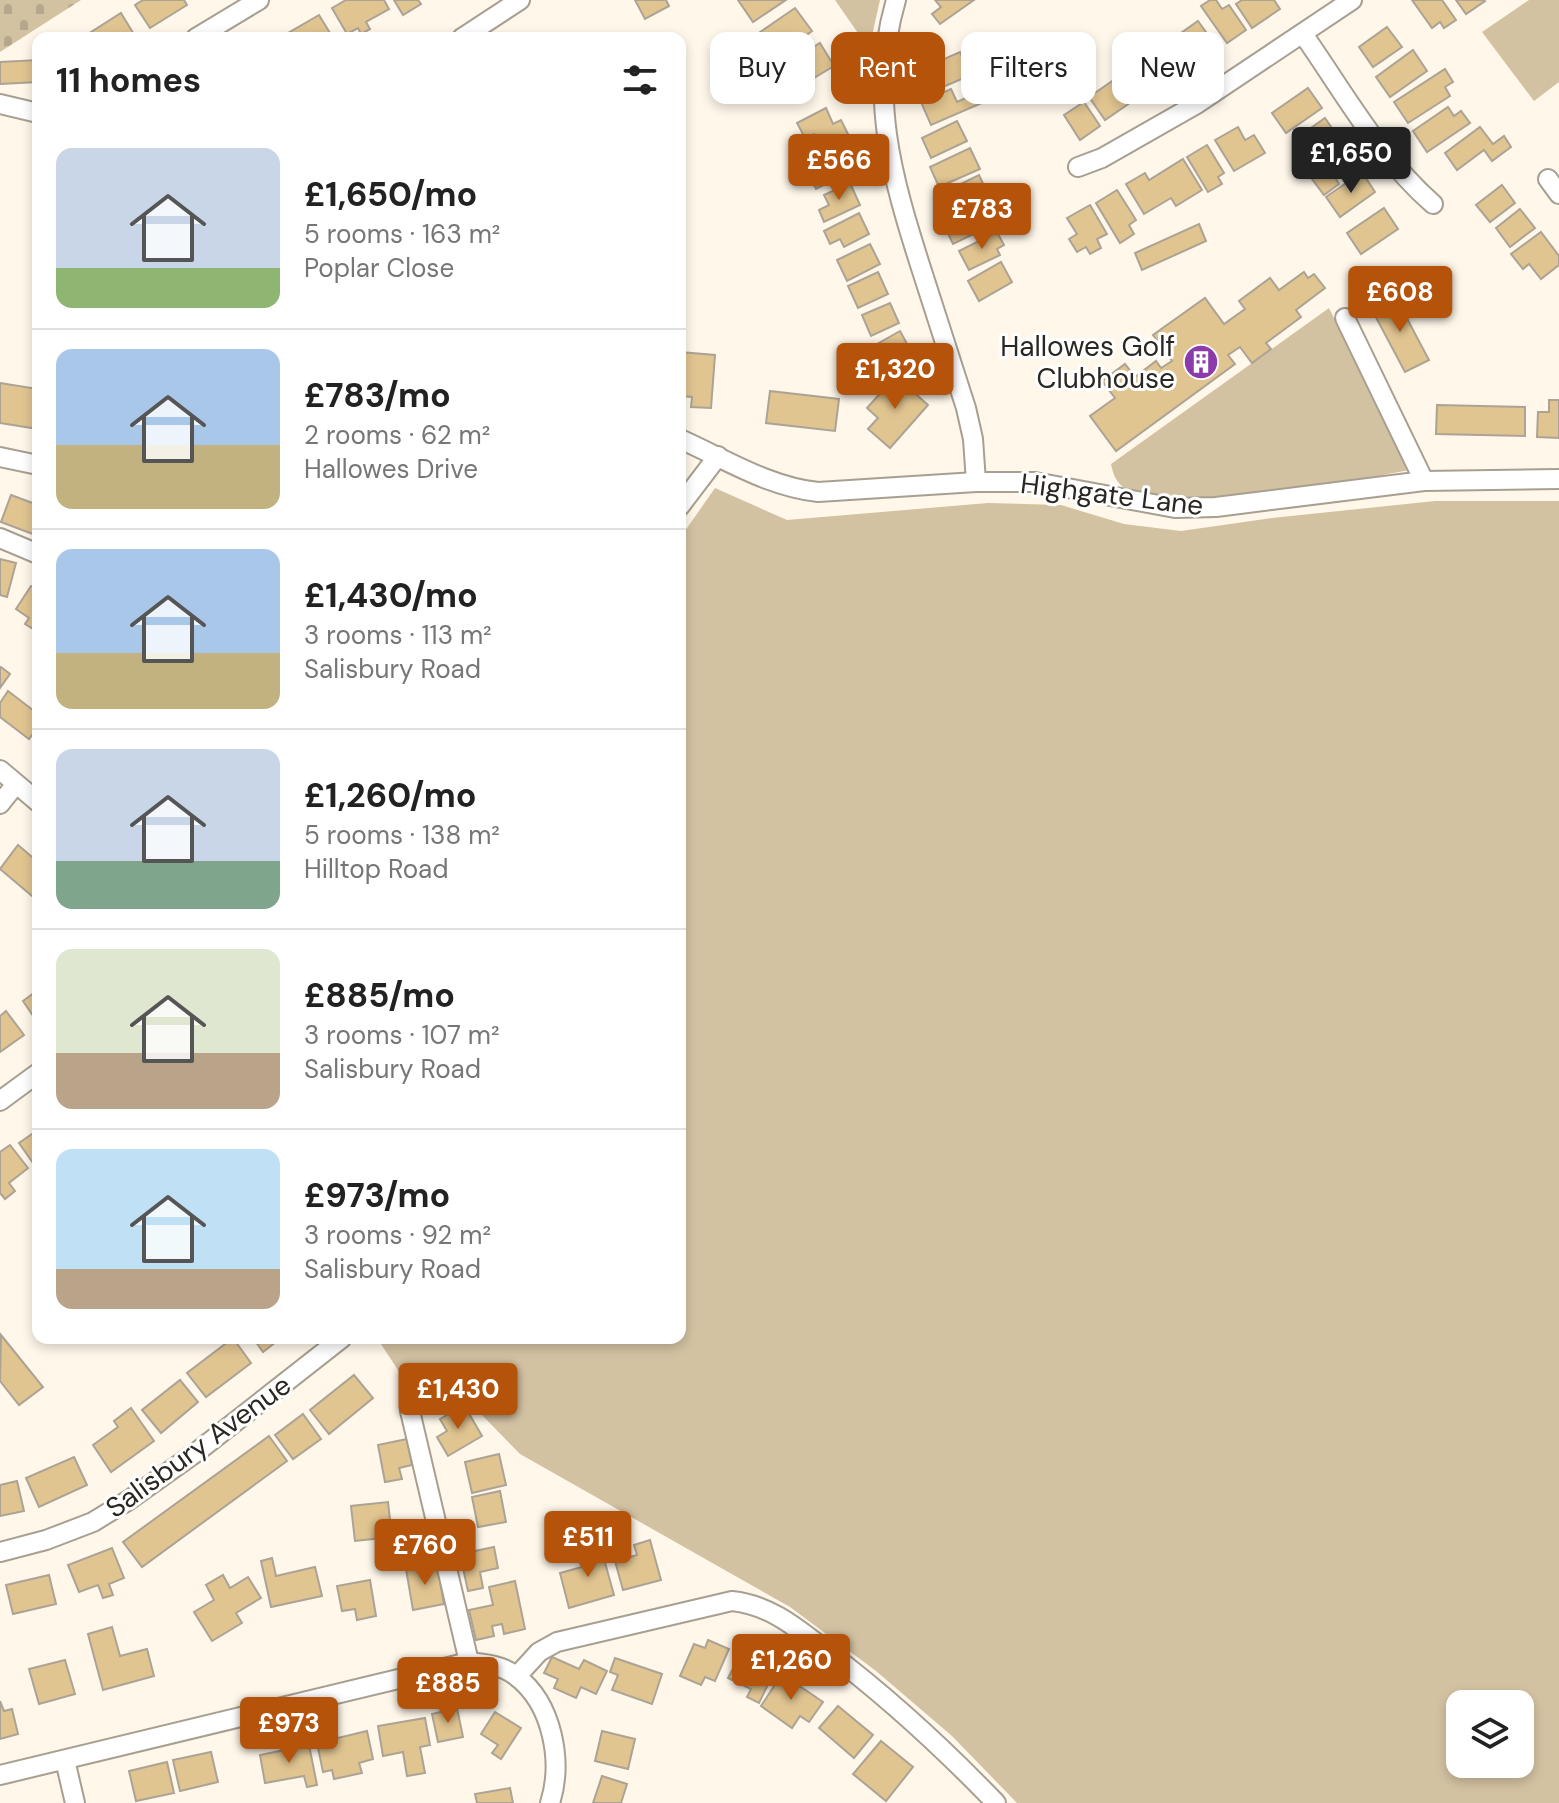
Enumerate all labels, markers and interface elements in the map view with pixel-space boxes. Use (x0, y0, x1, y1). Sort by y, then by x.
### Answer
chip: Buy (710, 32, 815, 104)
chip: Rent (831, 32, 945, 104)
chip: Filters (961, 32, 1096, 104)
chip: New (1112, 32, 1224, 104)
text: 11 homes (56, 58, 201, 103)
icon: filters (618, 58, 662, 102)
pin: £1,650 (1286, 127, 1416, 195)
pin: £566 (792, 134, 886, 202)
text: £1,650 (1310, 136, 1392, 170)
text: £566 (806, 143, 872, 177)
text: £1,650/mo (304, 172, 477, 217)
icon: home (120, 180, 216, 276)
pin: £783 (935, 183, 1029, 251)
text: £783 (951, 192, 1013, 226)
text: 5 rooms · 163 m² (304, 217, 500, 251)
text: Poplar Close (304, 251, 454, 285)
pin: £608 (1353, 266, 1447, 334)
text: £608 (1366, 275, 1434, 309)
place label: Hallowes Golf Clubhouse (1000, 328, 1175, 397)
pin: £1,320 (830, 343, 960, 411)
building icon: Hallowes Golf Clubhouse (1182, 343, 1220, 381)
text: £1,320 (854, 352, 936, 386)
text: £783/mo (304, 373, 451, 418)
icon: home (120, 381, 216, 477)
text: 2 rooms · 62 m² (304, 418, 490, 452)
text: Hallowes Drive (304, 452, 478, 486)
street label: Highgate Lane (1018, 465, 1205, 524)
text: £1,430/mo (304, 573, 478, 618)
icon: home (120, 581, 216, 677)
text: 3 rooms · 113 m² (304, 618, 492, 652)
text: Salisbury Road (304, 652, 481, 686)
text: £1,260/mo (304, 773, 476, 818)
icon: home (120, 781, 216, 877)
text: 5 rooms · 138 m² (304, 818, 500, 852)
text: Hilltop Road (304, 852, 449, 886)
text: £885/mo (304, 973, 455, 1018)
icon: home (120, 981, 216, 1077)
text: 3 rooms · 107 m² (304, 1018, 500, 1052)
text: Salisbury Road (304, 1052, 481, 1086)
text: £973/mo (304, 1173, 450, 1218)
icon: home (120, 1181, 216, 1277)
text: 3 rooms · 92 m² (304, 1218, 491, 1252)
text: Salisbury Road (304, 1252, 481, 1286)
pin: £1,430 (393, 1363, 523, 1431)
street label: Salisbury Avenue (98, 1367, 298, 1526)
text: £1,430 (416, 1372, 500, 1406)
pin: £511 (541, 1511, 635, 1579)
pin: £760 (378, 1519, 472, 1587)
text: £511 (562, 1520, 614, 1554)
text: £760 (393, 1528, 457, 1562)
pin: £1,260 (726, 1634, 856, 1702)
text: £1,260 (750, 1643, 832, 1677)
pin: £885 (401, 1657, 495, 1725)
text: £885 (415, 1666, 481, 1700)
map controls (1446, 1690, 1534, 1778)
button: layers (1446, 1690, 1534, 1778)
pin: £973 (242, 1697, 336, 1765)
text: £973 (258, 1706, 320, 1740)

